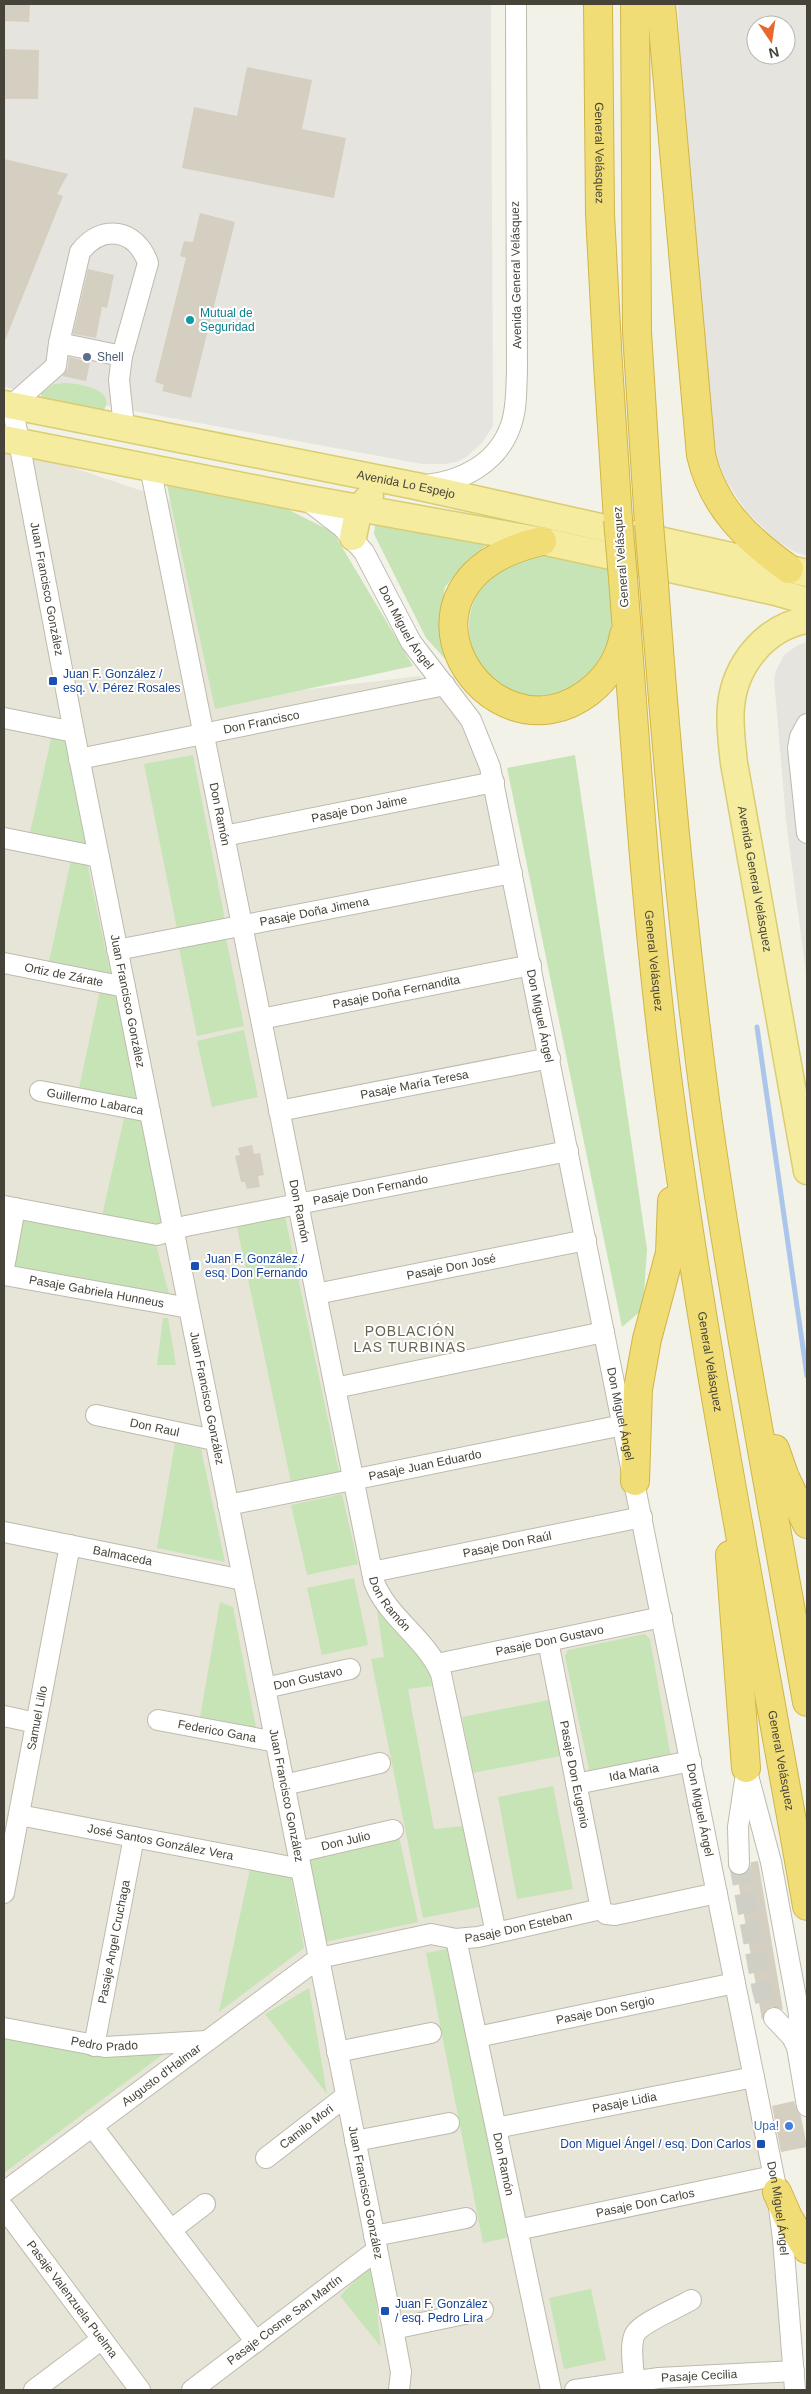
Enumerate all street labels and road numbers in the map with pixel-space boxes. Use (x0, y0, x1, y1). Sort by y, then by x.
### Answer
street label: General Velásquez (592, 102, 607, 204)
street label: Avenida General Velásquez (508, 201, 524, 349)
street label: Avenida Lo Espejo (356, 467, 457, 502)
street label: General Velásquez (610, 506, 632, 608)
street label: Juan Francisco González (27, 521, 66, 657)
street label: Don Miguel Ángel (376, 583, 436, 672)
street label: Don Francisco (222, 708, 301, 737)
street label: Don Ramón (207, 781, 233, 847)
street label: Pasaje Don Jaime (310, 792, 409, 825)
street label: Avenida General Velásquez (735, 805, 775, 953)
street label: Pasaje Doña Jimena (259, 894, 370, 929)
street label: General Velásquez (642, 910, 666, 1012)
street label: Juan Francisco González (108, 933, 148, 1069)
street label: Ortiz de Zárate (23, 960, 105, 990)
street label: Don Miguel Ángel (524, 968, 556, 1064)
street label: Pasaje Doña Fernandita (331, 972, 462, 1012)
street label: Pasaje María Teresa (359, 1067, 470, 1102)
street label: Guillermo Labarca (45, 1085, 145, 1118)
street label: Pasaje Don Fernando (312, 1172, 429, 1208)
street label: Don Ramón (286, 1178, 313, 1244)
street label: Pasaje Don José (405, 1251, 498, 1283)
street label: Pasaje Gabriela Hunneus (28, 1273, 165, 1310)
street label: General Velásquez (695, 1311, 725, 1413)
street label: Juan Francisco González (187, 1330, 227, 1466)
street label: Don Miguel Ángel (604, 1366, 637, 1462)
street label: Don Raul (129, 1415, 181, 1439)
street label: Pasaje Juan Eduardo (367, 1447, 483, 1483)
street label: Pasaje Don Raúl (462, 1529, 553, 1560)
street label: Balmaceda (92, 1543, 154, 1569)
street label: Don Ramón (366, 1575, 413, 1634)
street label: Pasaje Don Gustavo (494, 1622, 605, 1659)
street label: Don Gustavo (272, 1664, 344, 1693)
street label: Samuel Lillo (24, 1684, 50, 1752)
street label: General Velásquez (765, 1709, 797, 1812)
street label: Federico Gana (177, 1717, 258, 1745)
street label: Pasaje Don Eugenio (557, 1719, 592, 1830)
street label: Juan Francisco González (266, 1728, 307, 1863)
street label: Ida Maria (608, 1761, 660, 1784)
street label: Don Miguel Ángel (684, 1762, 716, 1858)
street label: José Santos González Vera (86, 1821, 235, 1863)
street label: Don Julio (320, 1828, 372, 1853)
street label: Pasaje Angel Cruchaga (95, 1879, 133, 2005)
street label: Pasaje Don Esteban (464, 1909, 573, 1945)
street label: Pasaje Don Sergio (555, 1993, 656, 2027)
street label: Pedro Prado (70, 2034, 139, 2054)
street label: Augusto d'Halmar (119, 2041, 204, 2109)
street label: Pasaje Lidia (591, 2089, 658, 2116)
street label: Camilo Mori (277, 2102, 336, 2152)
street label: Juan Francisco González (346, 2125, 386, 2260)
street label: Don Ramón (490, 2131, 517, 2197)
street label: Don Miguel Ángel (764, 2160, 791, 2256)
street label: Pasaje Don Carlos (595, 2186, 696, 2220)
street label: Pasaje Valenzuela Puelma (24, 2238, 121, 2361)
street label: Pasaje Cosme San Martín (224, 2272, 345, 2368)
street label: Pasaje Cecilia (661, 2367, 738, 2385)

